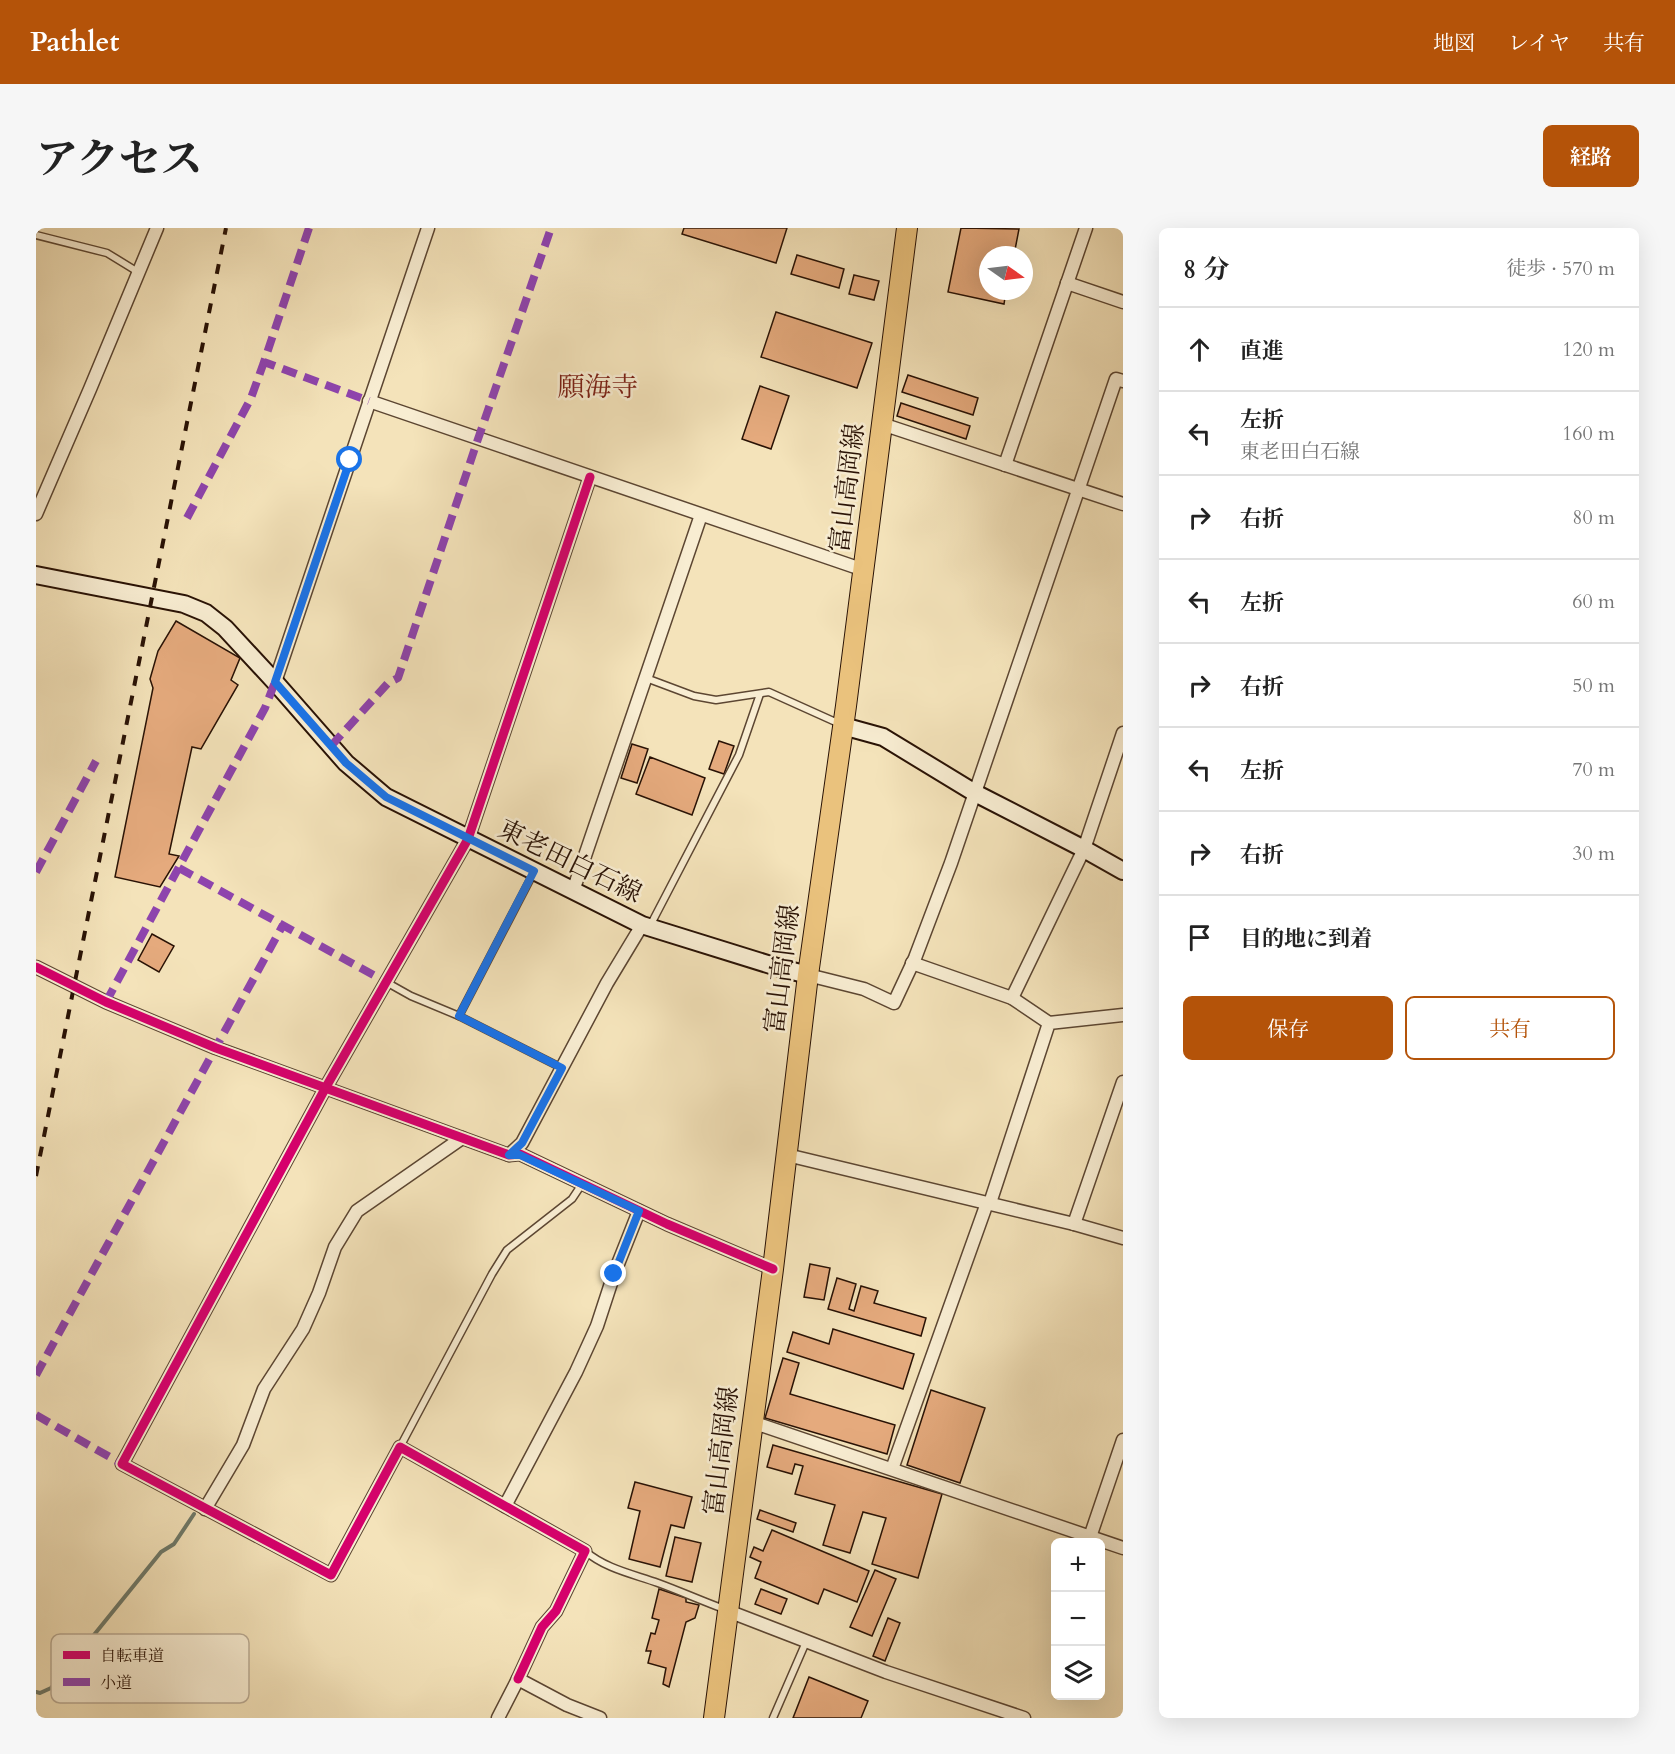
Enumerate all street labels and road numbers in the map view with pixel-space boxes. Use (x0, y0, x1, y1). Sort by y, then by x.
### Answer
street label: 富山高岡線 (822, 421, 872, 555)
street label: 東老田白石線 (492, 811, 648, 911)
street label: 富山高岡線 (757, 902, 807, 1036)
street label: 富山高岡線 (696, 1384, 746, 1518)

